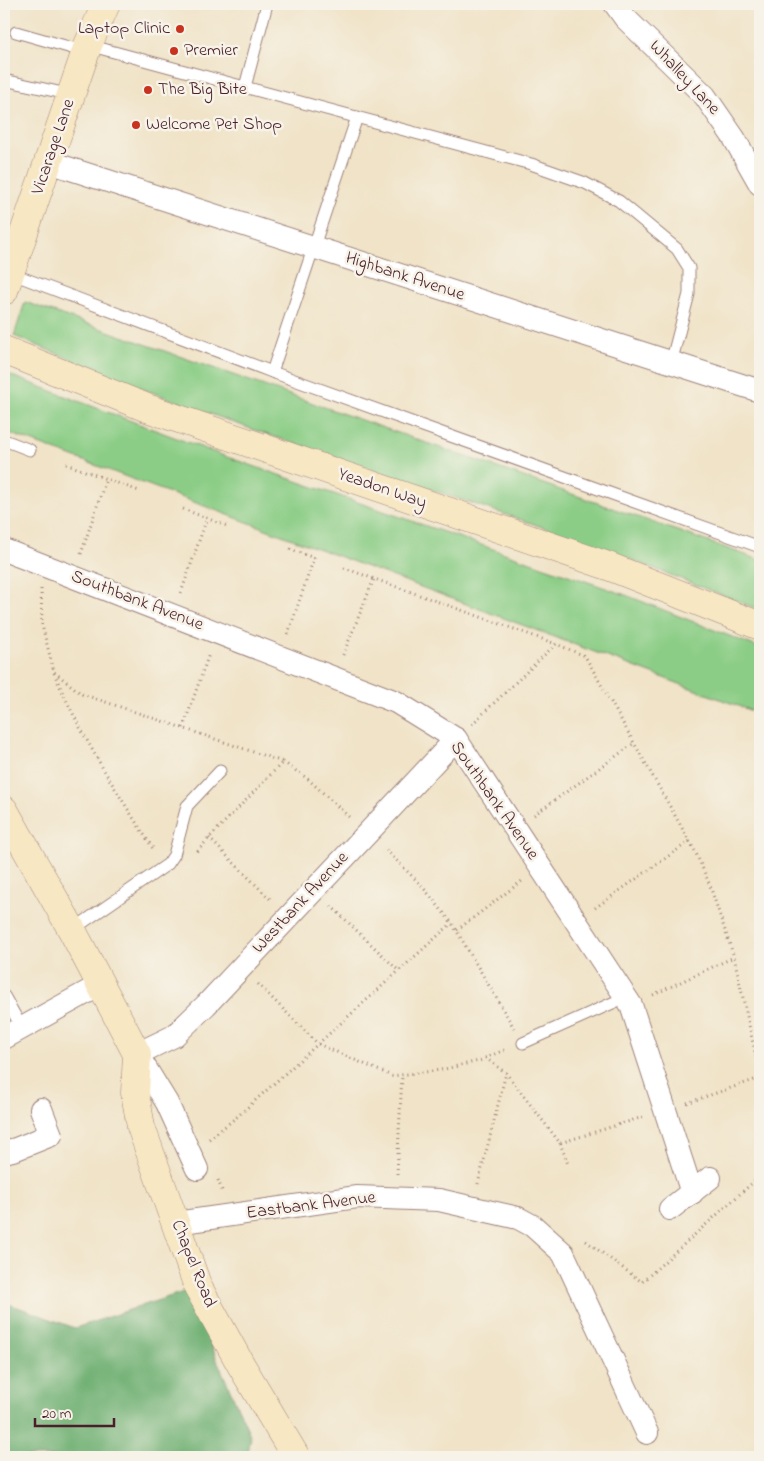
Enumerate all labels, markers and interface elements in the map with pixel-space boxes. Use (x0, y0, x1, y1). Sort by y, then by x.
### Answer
place label: Laptop Clinic (78, 16, 170, 42)
marker: Laptop Clinic (174, 23, 186, 35)
street label: Whalley Lane (642, 35, 726, 122)
place label: Premier (184, 38, 238, 64)
marker: Premier (168, 45, 180, 57)
place label: The Big Bite (158, 77, 248, 104)
marker: The Big Bite (142, 84, 154, 96)
street label: Vicarage Lane (25, 95, 84, 200)
place label: Welcome Pet Shop (146, 112, 282, 138)
marker: Welcome Pet Shop (130, 119, 142, 131)
street label: Highbank Avenue (342, 245, 469, 310)
street label: Yeadon Way (334, 462, 430, 516)
street label: Southbank Avenue (67, 564, 208, 639)
street label: Southbank Avenue (443, 736, 545, 867)
street label: Westbank Avenue (247, 845, 356, 960)
street label: Eastbank Avenue (245, 1185, 378, 1227)
street label: Chapel Road (164, 1216, 222, 1312)
scale bar (35, 1396, 114, 1428)
text: 20 m (42, 1403, 72, 1425)

